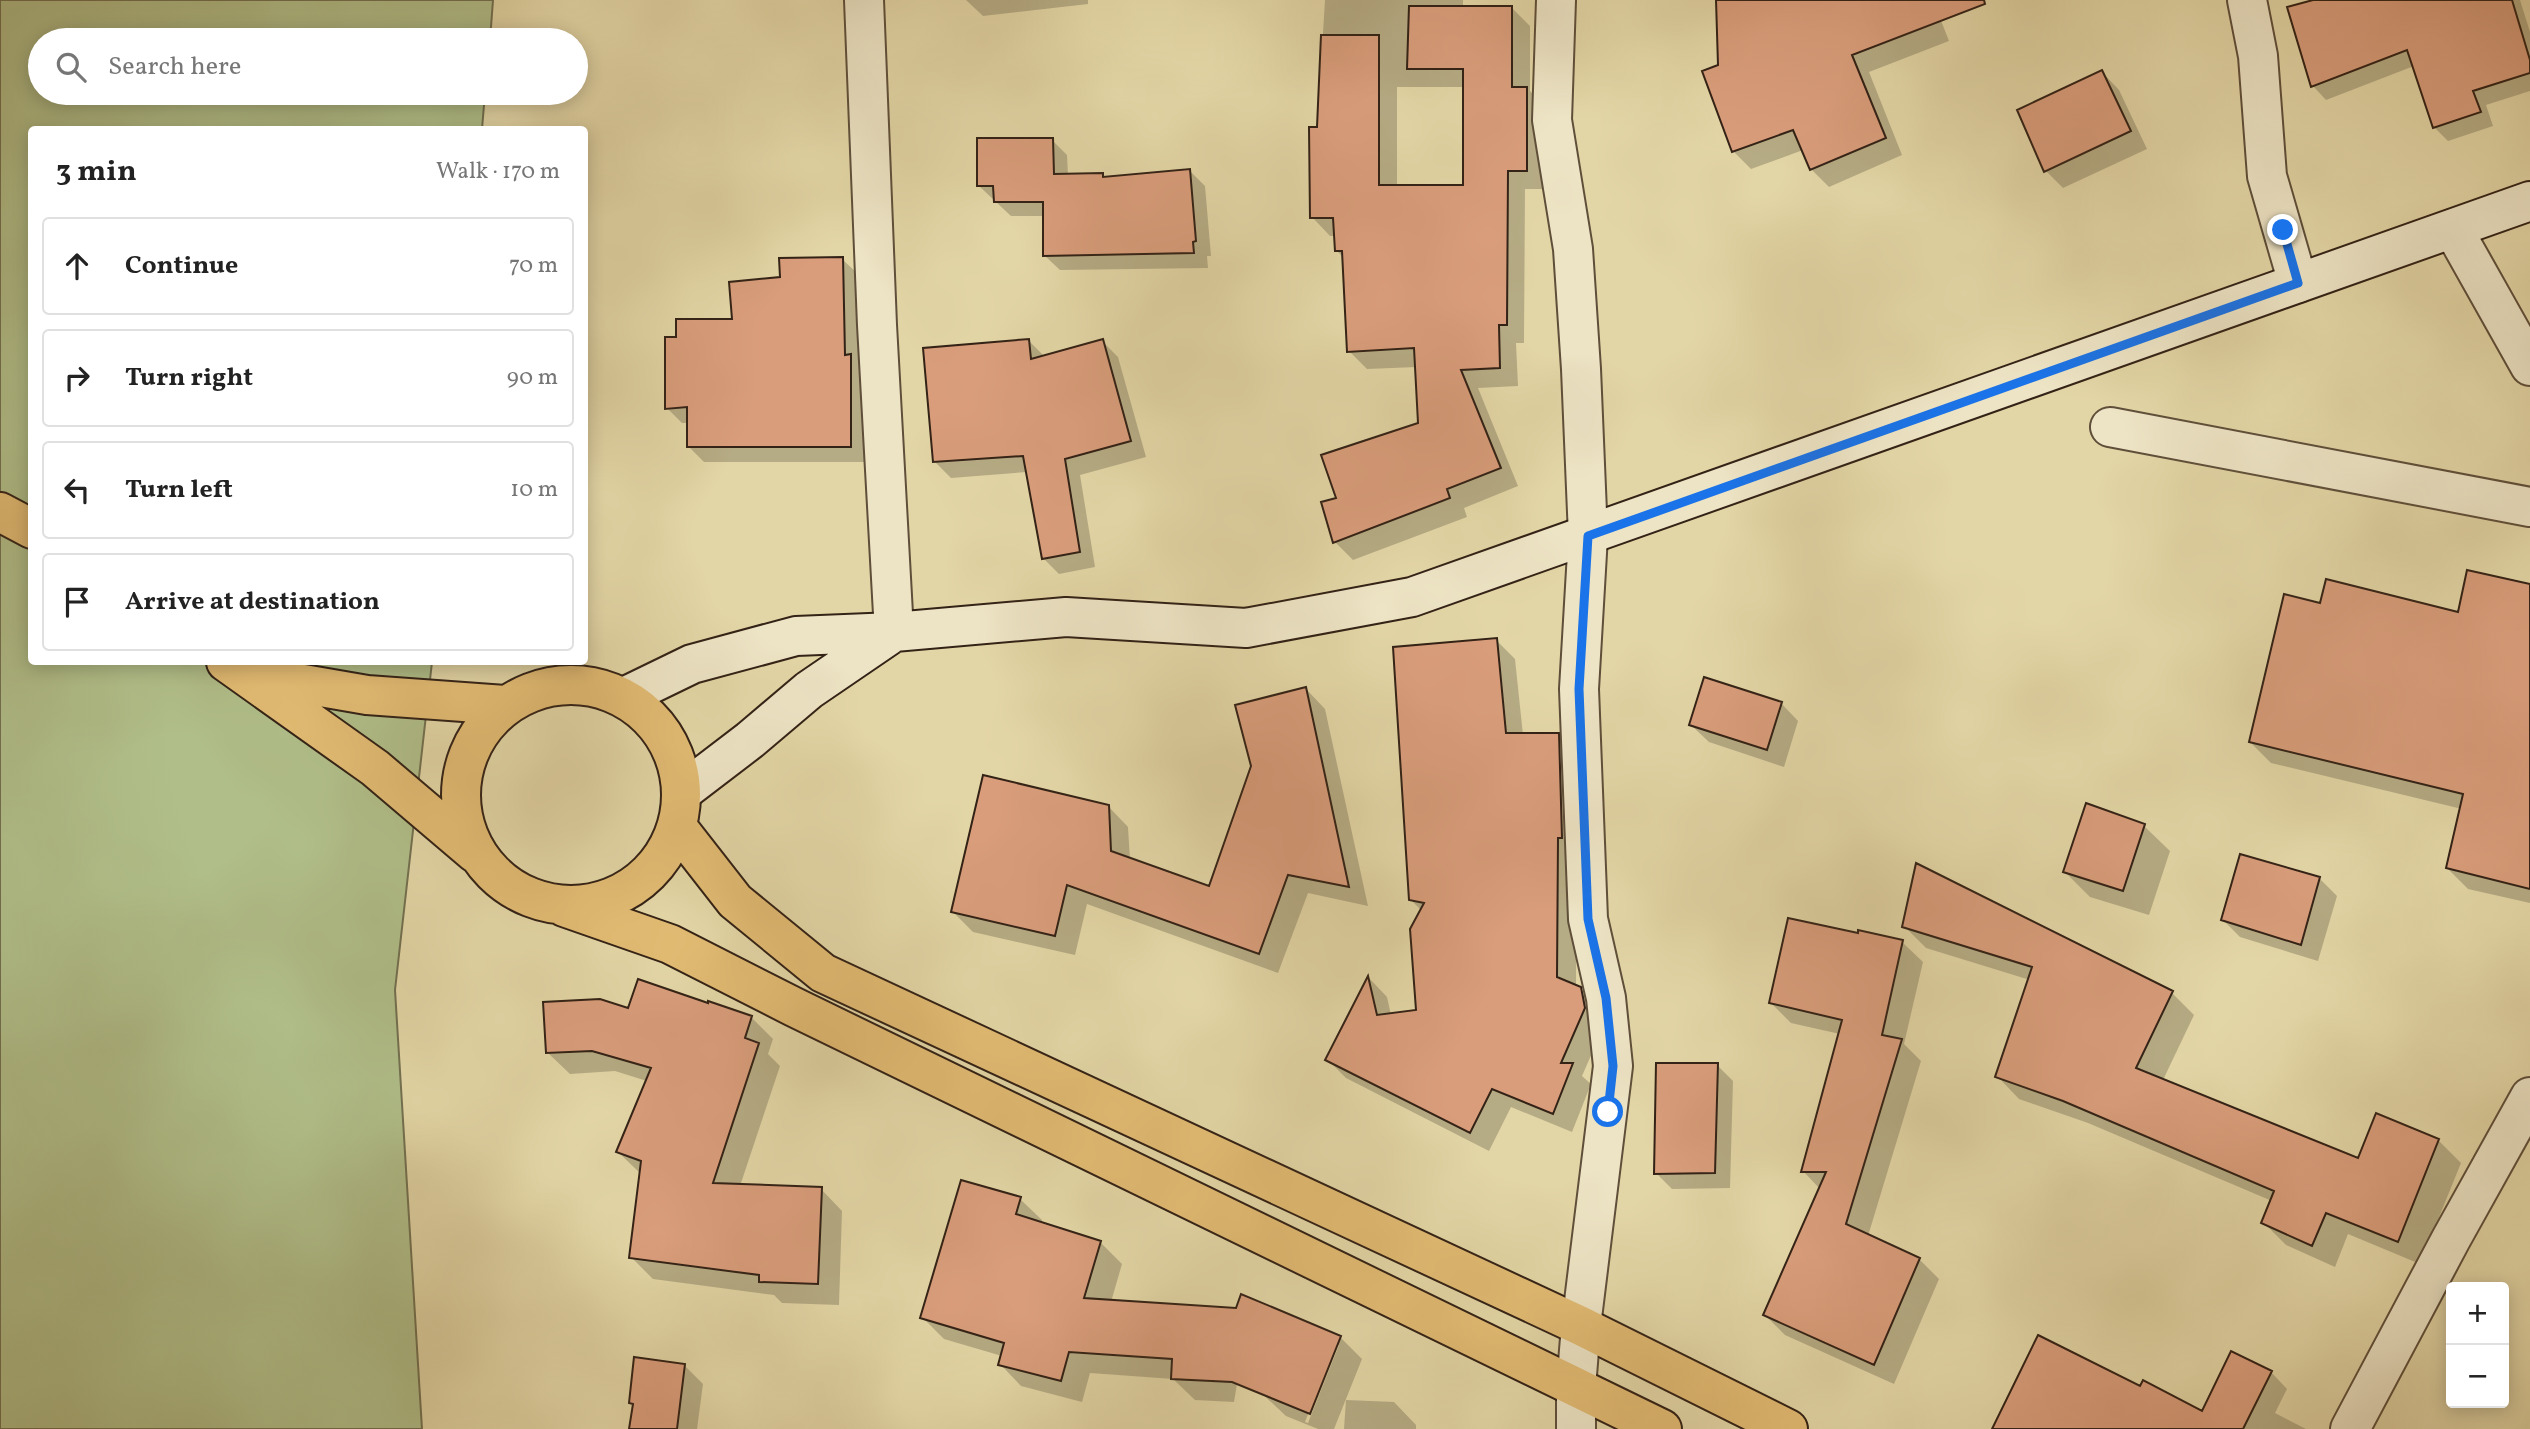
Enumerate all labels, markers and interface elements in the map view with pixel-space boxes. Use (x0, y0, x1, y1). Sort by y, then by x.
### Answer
search box (28, 28, 588, 105)
icon: search (52, 48, 90, 86)
text: Search here (108, 49, 241, 85)
text: 3 min (56, 151, 137, 193)
text: Walk · 170 m (436, 156, 560, 188)
route end (2267, 214, 2298, 245)
icon: ahead (58, 247, 96, 285)
text: Continue (125, 248, 238, 284)
text: 70 m (509, 250, 558, 282)
icon: right (58, 359, 96, 397)
text: Turn right (125, 360, 253, 396)
text: 90 m (507, 362, 558, 394)
icon: left (58, 471, 96, 509)
text: Turn left (125, 472, 233, 508)
text: 10 m (510, 474, 558, 506)
icon: arrive (58, 583, 96, 621)
text: Arrive at destination (125, 584, 380, 620)
route start (1592, 1096, 1623, 1127)
map controls (2446, 1282, 2509, 1408)
button: + (2446, 1282, 2509, 1345)
button: − (2446, 1345, 2509, 1408)

